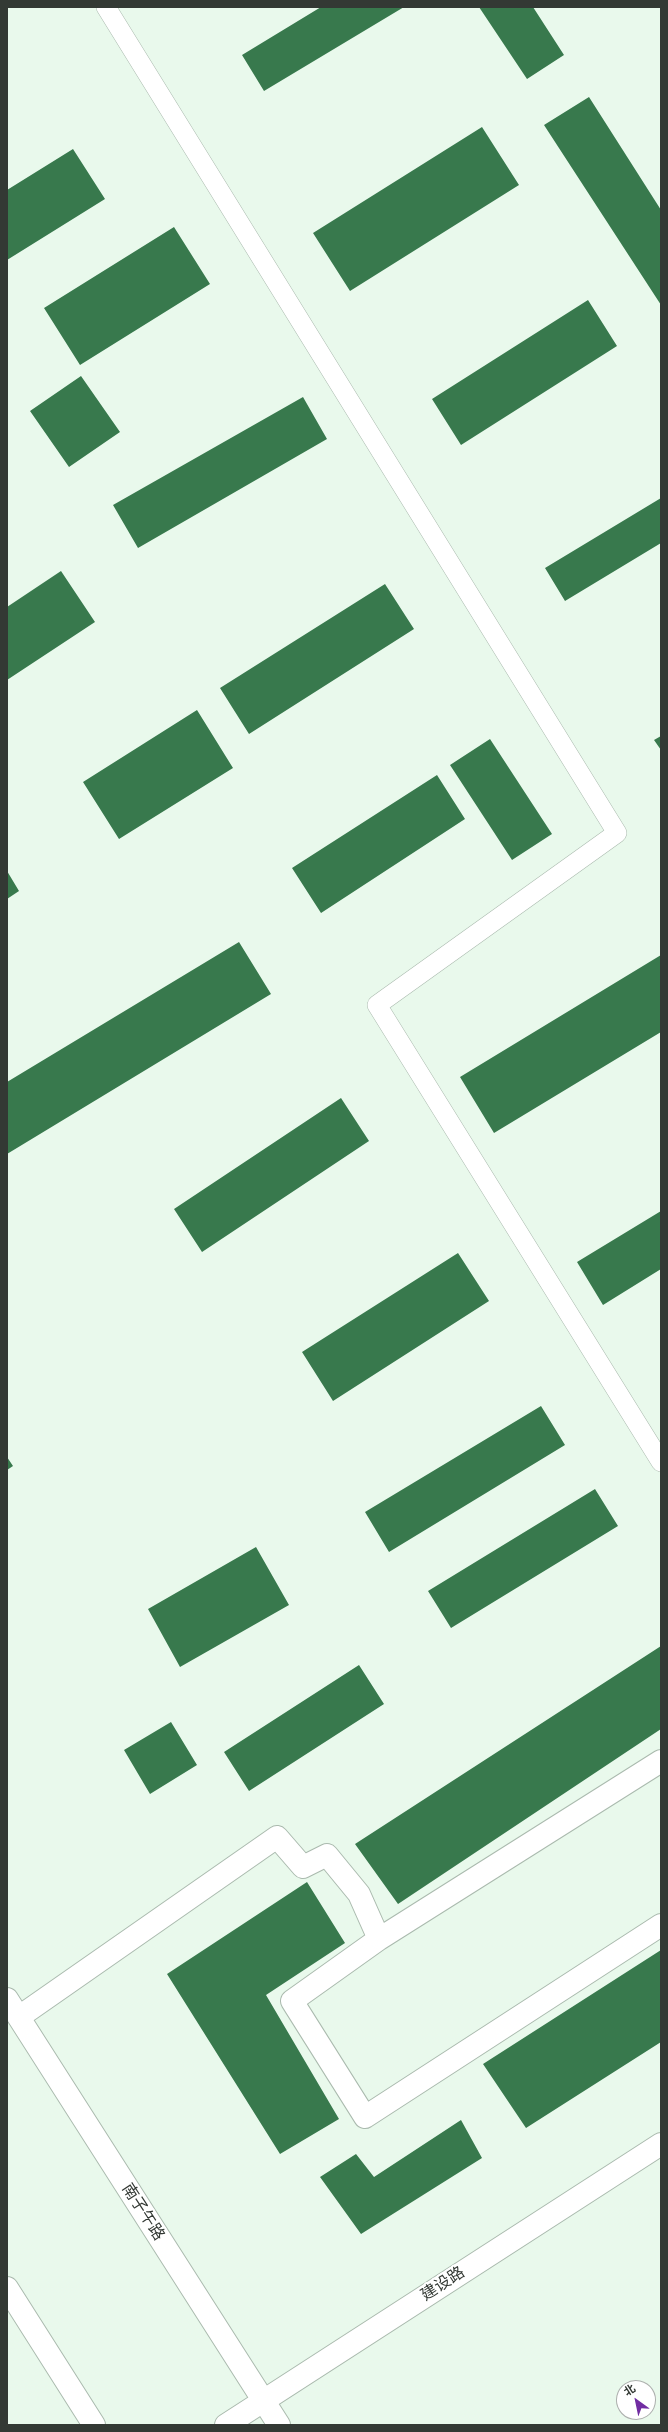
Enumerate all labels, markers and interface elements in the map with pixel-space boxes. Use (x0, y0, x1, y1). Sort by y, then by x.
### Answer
street label: 南子午路 (118, 2180, 168, 2244)
street label: 建设路 (418, 2263, 468, 2305)
north arrow (616, 2380, 656, 2420)
text: 北 (622, 2382, 638, 2399)

